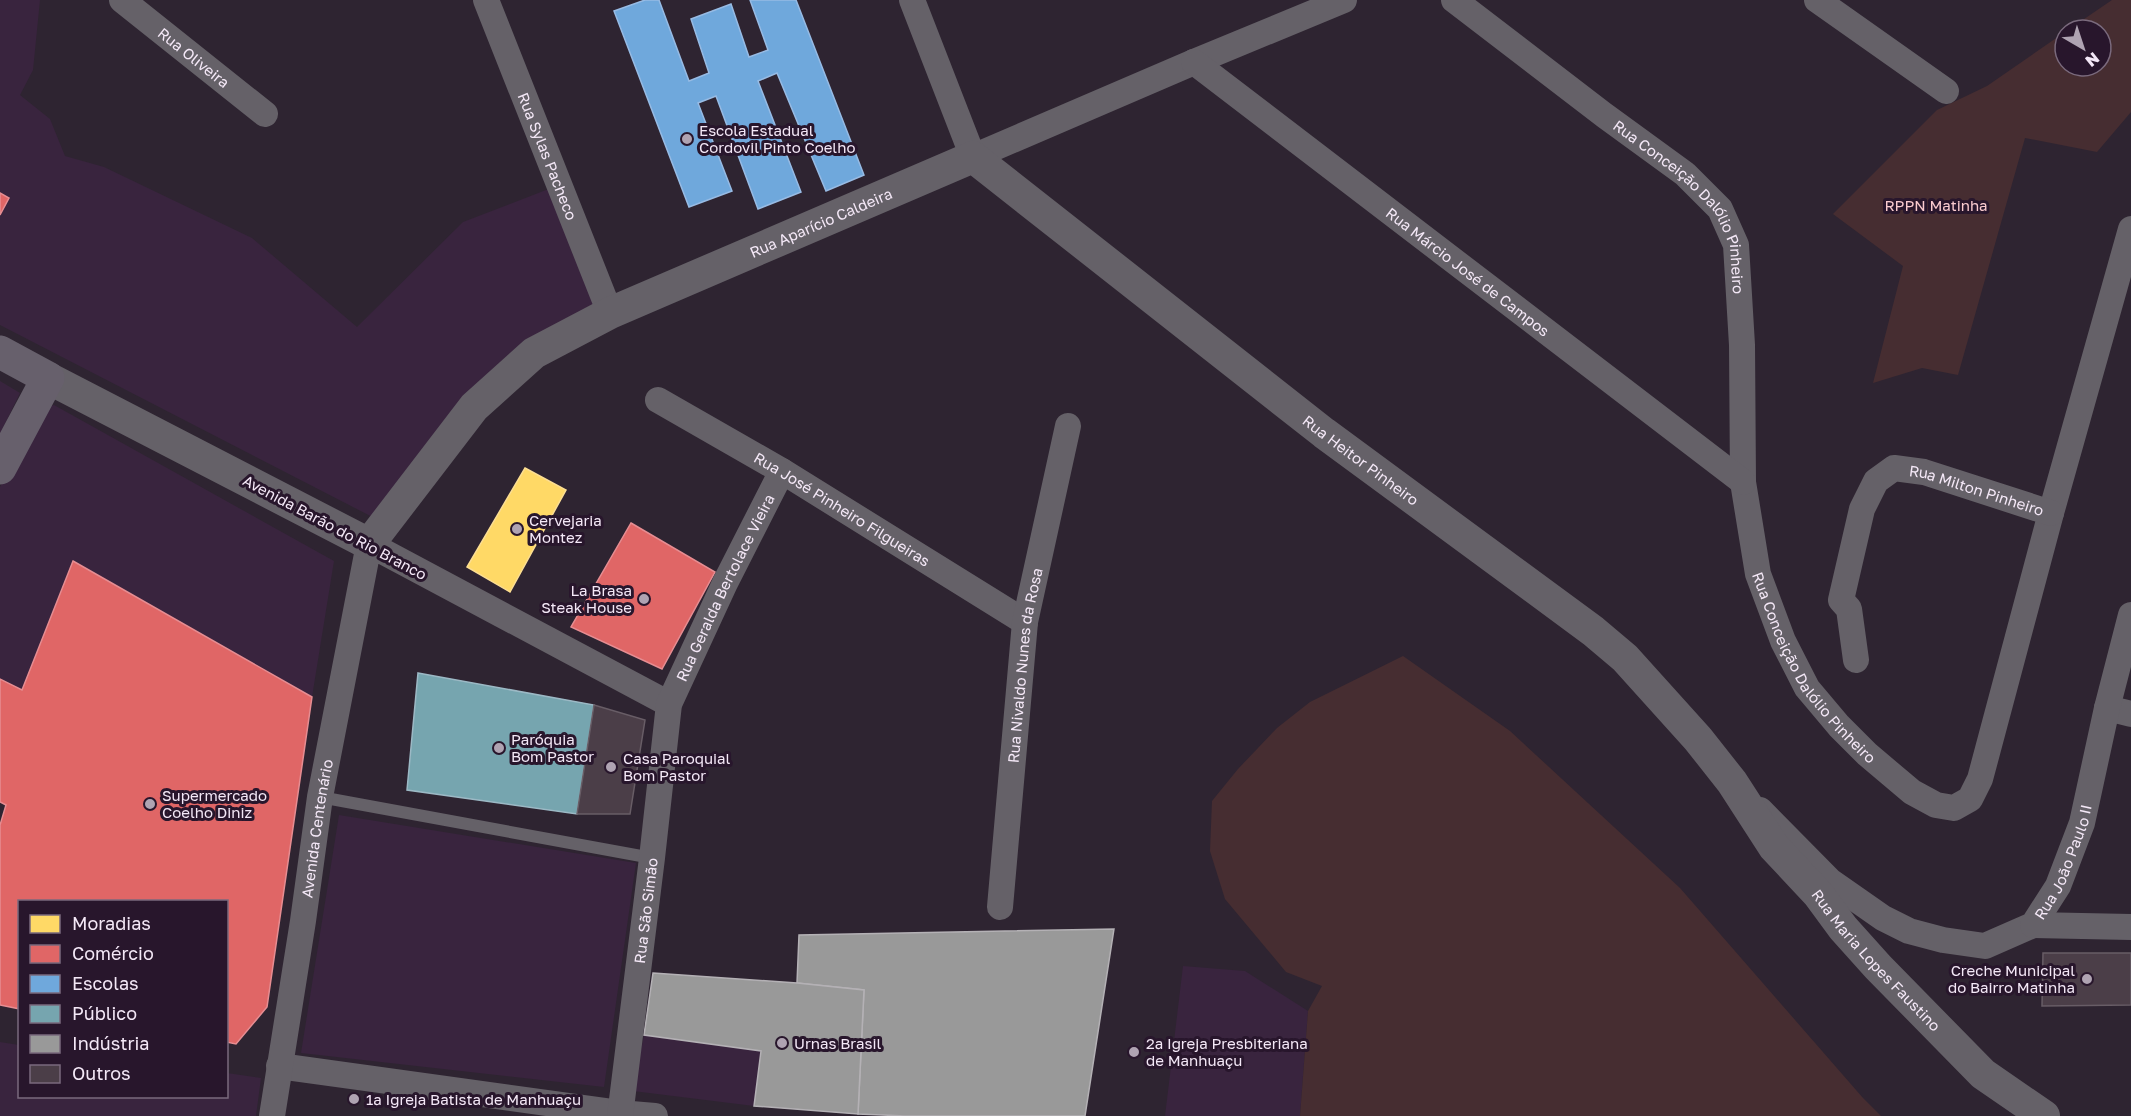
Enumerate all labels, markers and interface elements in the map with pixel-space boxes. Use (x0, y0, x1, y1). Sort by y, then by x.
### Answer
north arrow (2053, 18, 2113, 78)
street label: Rua Oliveira (155, 23, 233, 91)
text: N (2081, 48, 2103, 71)
street label: Rua Sylas Pacheco (515, 90, 581, 223)
street label: Rua Conceição Dalólio Pinheiro (1610, 116, 1748, 294)
place label: Escola Estadual Cordovil Pinto Coelho (699, 121, 855, 156)
marker: Escola Estadual Cordovil Pinto Coelho (680, 132, 694, 146)
street label: Rua Aparício Caldeira (747, 184, 895, 261)
park label: RPPN Matinha (1884, 196, 1988, 214)
street label: Rua Márcio José de Campos (1383, 203, 1553, 340)
street label: Rua Heitor Pinheiro (1299, 411, 1423, 509)
street label: Rua José Pinheiro Filgueiras (751, 448, 934, 570)
street label: Rua Milton Pinheiro (1908, 461, 2046, 519)
street label: Avenida Barão do Rio Branco (240, 471, 430, 583)
street label: Rua Geralda Bertolace Vieira (672, 491, 778, 684)
place label: Cervejaria Montez (529, 511, 602, 546)
marker: Cervejaria Montez (510, 522, 524, 536)
street label: Rua Nivaldo Nunes da Rosa (1004, 566, 1046, 764)
street label: Rua Conceição Dalólio Pinheiro (1749, 569, 1880, 767)
place label: La Brasa Steak House (541, 581, 632, 616)
marker: La Brasa Steak House (637, 592, 651, 606)
place label: Paróquia Bom Pastor (511, 730, 594, 765)
marker: Paróquia Bom Pastor (492, 741, 506, 755)
place label: Casa Paroquial Bom Pastor (623, 749, 730, 784)
street label: Avenida Centenário (297, 758, 336, 899)
marker: Casa Paroquial Bom Pastor (604, 760, 618, 774)
place label: Supermercado Coelho Diniz (162, 786, 267, 821)
marker: Supermercado Coelho Diniz (143, 797, 157, 811)
street label: Rua João Paulo II (2030, 803, 2095, 923)
street label: Rua São Simão (630, 857, 661, 965)
street label: Rua Maria Lopes Faustino (1808, 886, 1945, 1035)
legend (18, 900, 228, 1098)
text: Moradias (72, 912, 151, 934)
text: Comércio (72, 942, 154, 964)
place label: Creche Municipal do Bairro Matinha (1948, 961, 2075, 996)
text: Escolas (72, 972, 139, 994)
marker: Creche Municipal do Bairro Matinha (2080, 972, 2094, 986)
text: Público (72, 1002, 137, 1024)
text: Indústria (72, 1032, 149, 1054)
place label: Urnas Brasil (794, 1034, 881, 1052)
place label: 2ª Igreja Presbiteriana de Manhuaçu (1146, 1034, 1308, 1069)
marker: Urnas Brasil (775, 1036, 789, 1050)
marker: 2ª Igreja Presbiteriana de Manhuaçu (1127, 1045, 1141, 1059)
text: Outros (72, 1062, 131, 1084)
place label: 1ª Igreja Batista de Manhuaçu (366, 1090, 581, 1108)
marker: 1ª Igreja Batista de Manhuaçu (347, 1092, 361, 1106)

